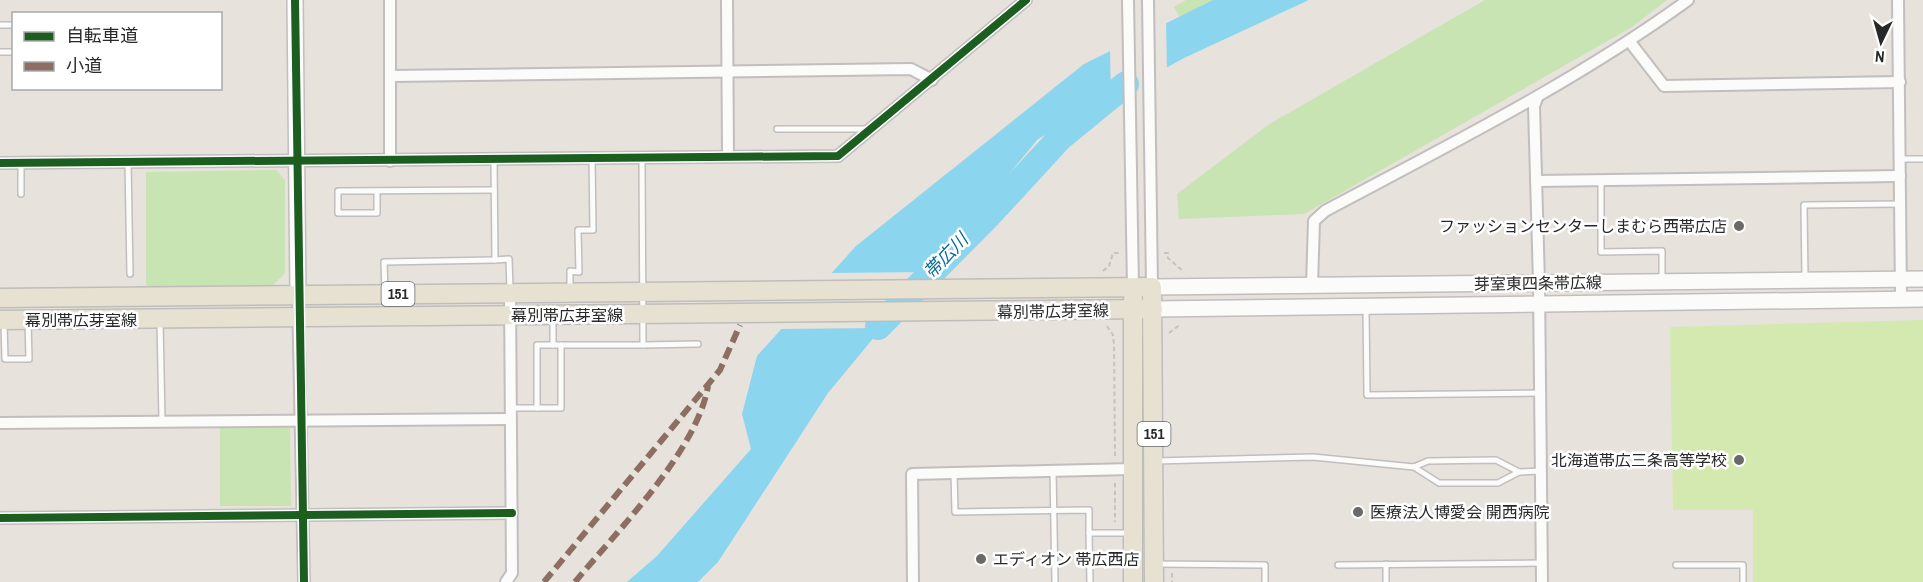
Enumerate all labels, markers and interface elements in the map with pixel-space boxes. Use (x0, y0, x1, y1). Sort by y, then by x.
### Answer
legend (12, 12, 222, 90)
north arrow (1851, 12, 1911, 72)
text: 自転車道 (66, 23, 138, 48)
text: N (1874, 46, 1885, 68)
text: 小道 (66, 53, 102, 78)
place label: ファッションセンターしまむら西帯広店 (1439, 215, 1727, 237)
marker: ファッションセンターしまむら西帯広店 (1732, 219, 1746, 233)
water label: 帯広川 (918, 226, 975, 284)
street label: 芽室東四条帯広線 (1474, 271, 1602, 295)
road number: 151 (382, 282, 414, 306)
street label: 幕別帯広芽室線 (997, 299, 1109, 323)
street label: 幕別帯広芽室線 (511, 304, 623, 326)
street label: 幕別帯広芽室線 (25, 309, 137, 331)
road number: 151 (1138, 422, 1170, 446)
place label: 北海道帯広三条高等学校 (1551, 449, 1727, 471)
marker: 北海道帯広三条高等学校 (1732, 453, 1746, 467)
place label: 医療法人博愛会 開西病院 (1370, 501, 1550, 523)
marker: 医療法人博愛会 開西病院 (1351, 505, 1365, 519)
place label: エディオン 帯広西店 (993, 548, 1140, 570)
marker: エディオン 帯広西店 (974, 552, 988, 566)

